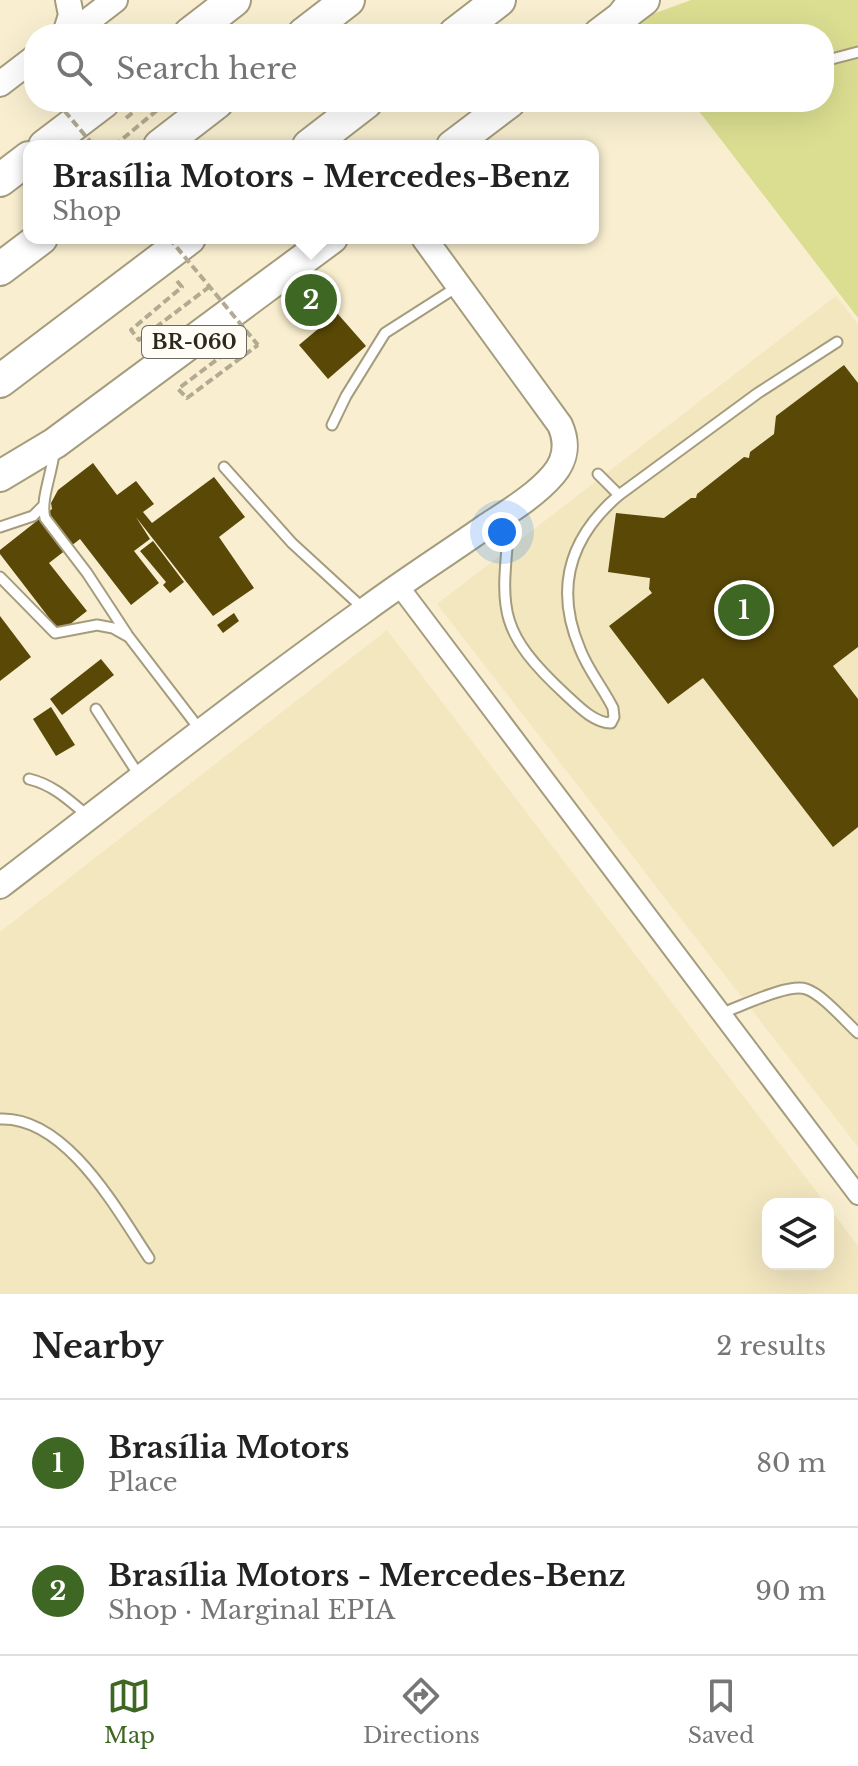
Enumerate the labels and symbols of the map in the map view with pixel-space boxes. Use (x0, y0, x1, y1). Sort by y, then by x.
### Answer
pin: 2 (285, 270, 337, 330)
road number: BR-060 (142, 326, 246, 358)
your location (482, 512, 522, 552)
pin: 1 (718, 580, 770, 640)

